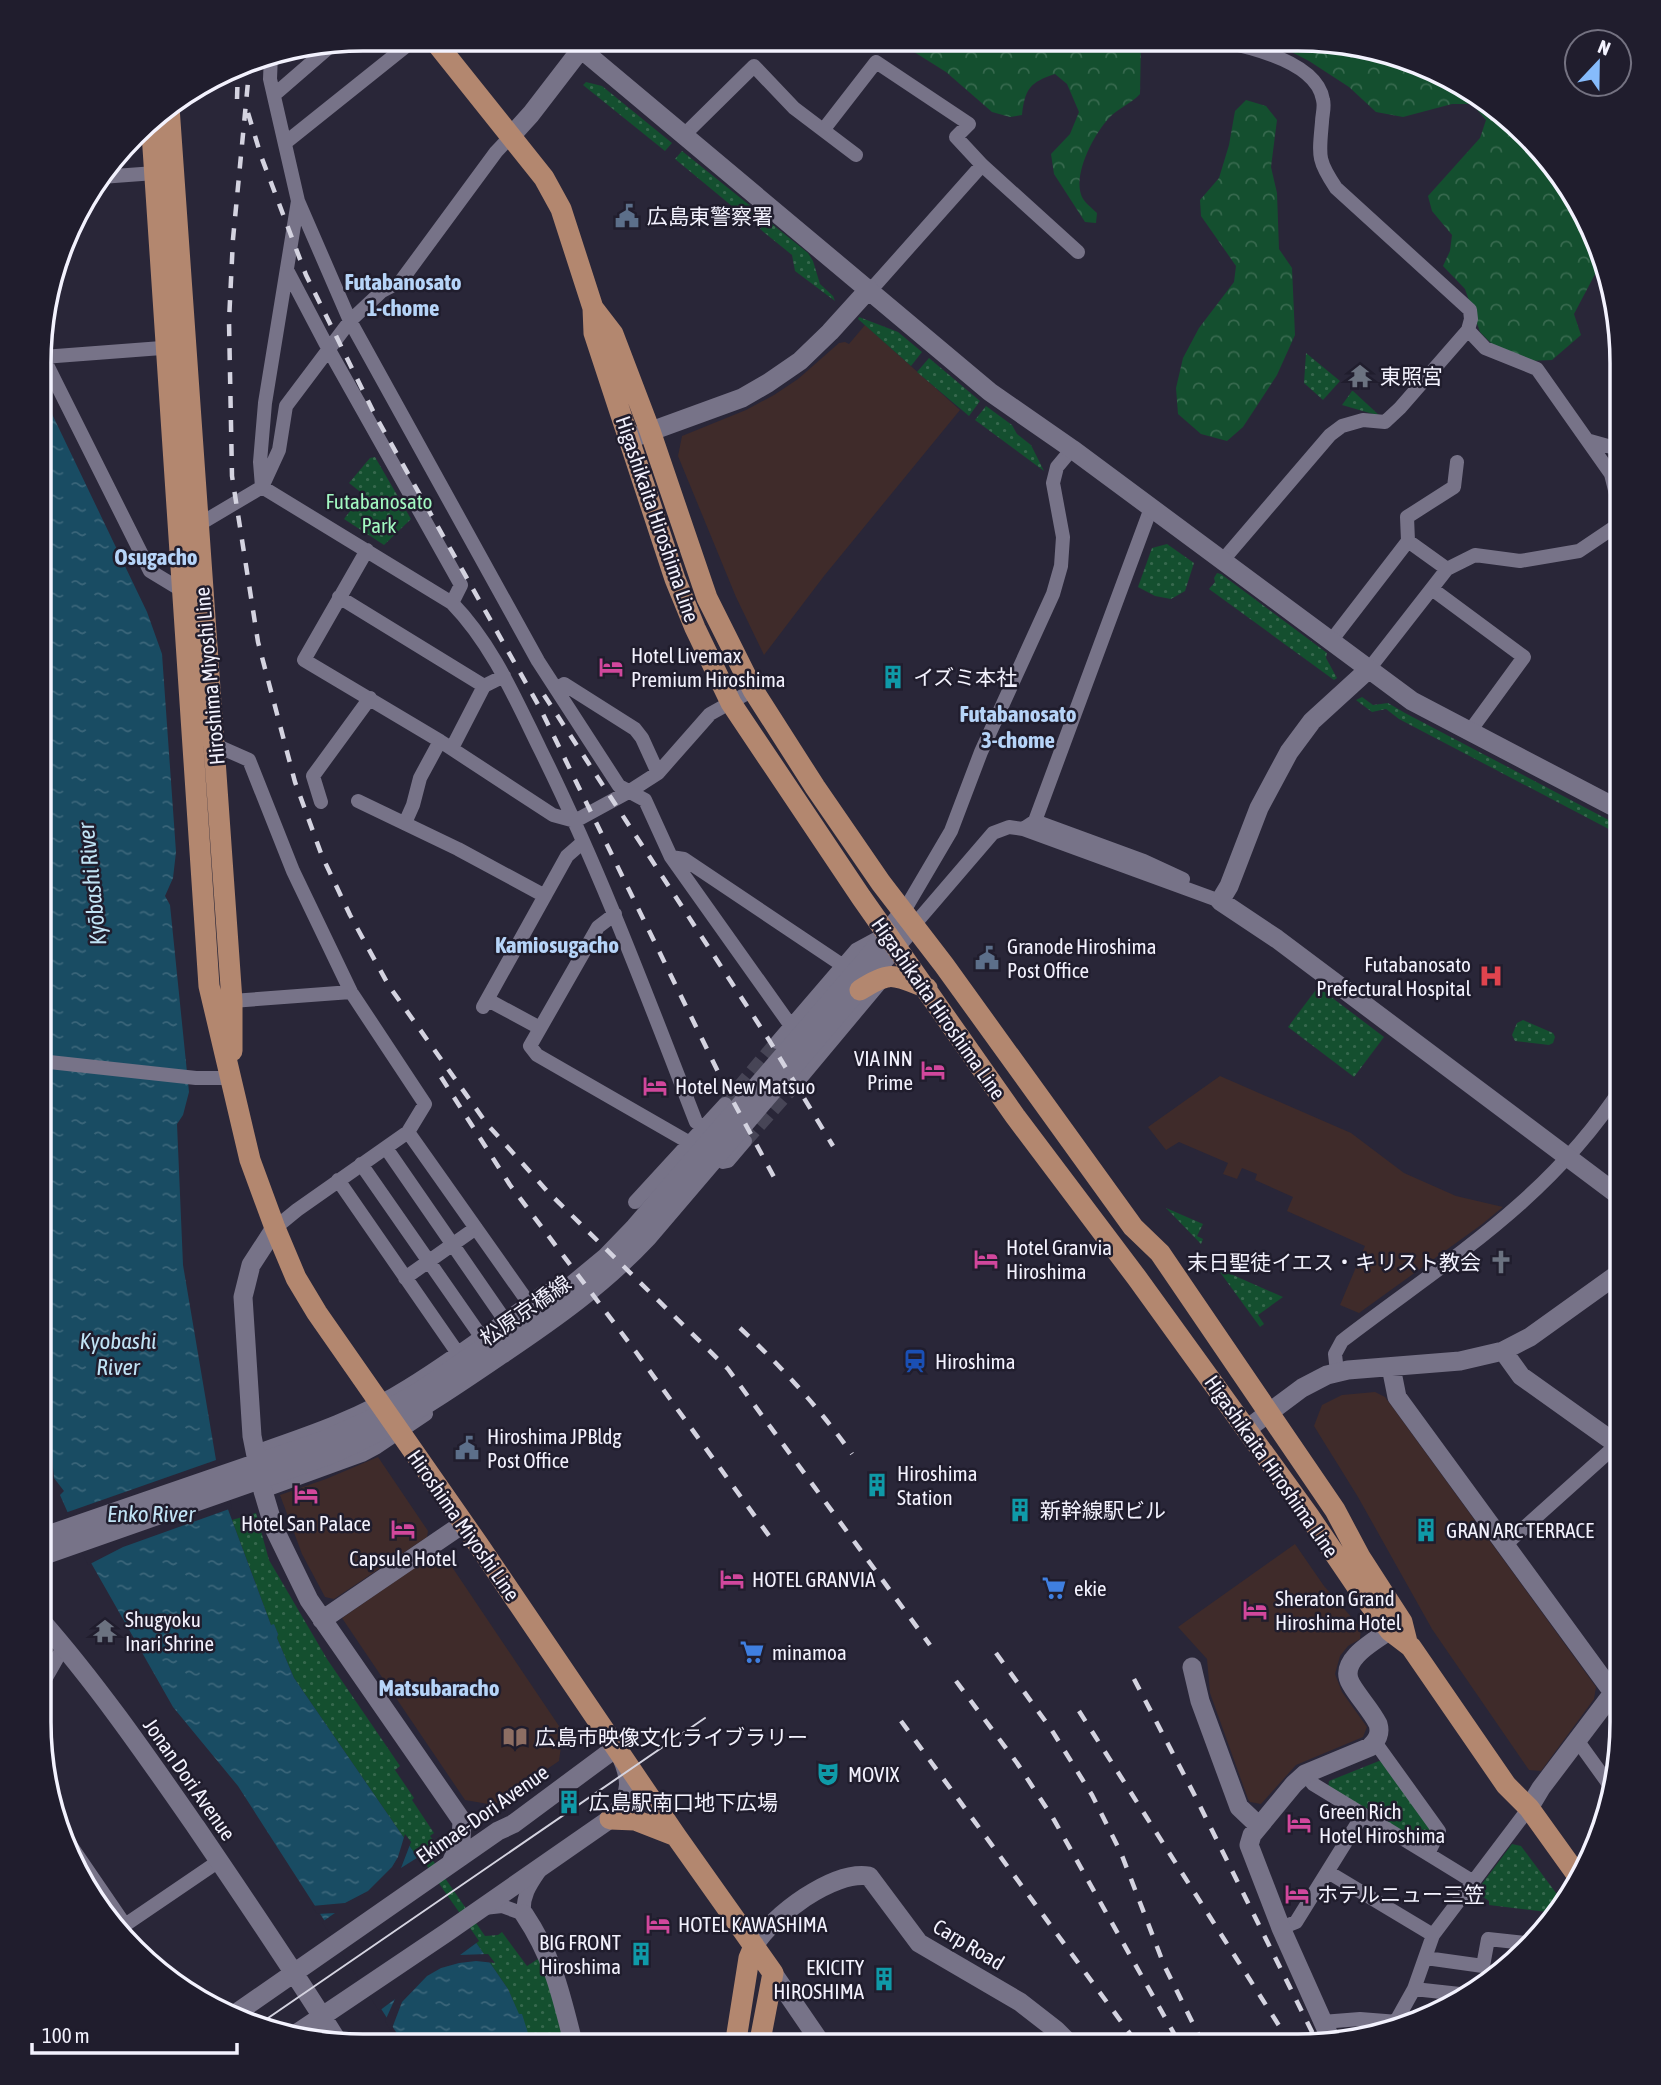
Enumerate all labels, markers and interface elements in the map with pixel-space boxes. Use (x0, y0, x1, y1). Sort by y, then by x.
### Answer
north arrow (1563, 28, 1633, 98)
text: N (1595, 35, 1614, 60)
public building icon: 広島東警察署 (613, 202, 641, 230)
place label: 広島東警察署 (647, 204, 773, 228)
district label: Futabanosato 1-chome (344, 269, 462, 321)
temple icon: 東照宮 (1346, 362, 1374, 390)
place label: 東照宮 (1380, 364, 1443, 388)
street label: Higashikaita Hiroshima Line (611, 413, 705, 625)
park label: Futabanosato Park (326, 489, 432, 537)
district label: Osugacho (114, 544, 198, 570)
street label: Hiroshima Miyoshi Line (189, 586, 229, 766)
place label: Hotel Livemax Premium Hiroshima (631, 643, 786, 691)
hotel icon: Hotel Livemax Premium Hiroshima (597, 653, 625, 681)
building icon: イズミ本社 (879, 663, 907, 691)
place label: イズミ本社 (913, 665, 1017, 689)
district label: Futabanosato 3-chome (959, 701, 1077, 753)
water label: Kyōbashi River (73, 820, 111, 947)
street label: Higashikaita Hiroshima Line (867, 913, 1011, 1103)
district label: Kamiosugacho (495, 932, 619, 958)
place label: Granode Hiroshima Post Office (1007, 934, 1157, 982)
public building icon: Granode Hiroshima Post Office (973, 944, 1001, 972)
place label: Futabanosato Prefectural Hospital (1316, 952, 1471, 1000)
hospital icon: Futabanosato Prefectural Hospital (1477, 962, 1505, 990)
place label: VIA INN Prime (854, 1046, 913, 1094)
hotel icon: VIA INN Prime (919, 1056, 947, 1084)
hotel icon: Hotel New Matsuo (641, 1072, 669, 1100)
place label: Hotel New Matsuo (675, 1074, 815, 1098)
place label: Hotel Granvia Hiroshima (1006, 1235, 1112, 1283)
hotel icon: Hotel Granvia Hiroshima (972, 1245, 1000, 1273)
church icon: 末日聖徒イエス・キリスト教会 (1487, 1248, 1515, 1276)
place label: 末日聖徒イエス・キリスト教会 (1187, 1250, 1481, 1274)
street label: 松原京橋線 (475, 1270, 575, 1350)
water label: Kyobashi River (80, 1328, 156, 1380)
station icon: Hiroshima (901, 1347, 929, 1375)
place label: Hiroshima (935, 1349, 1015, 1373)
street label: Higashikaita Hiroshima Line (1200, 1371, 1344, 1561)
place label: Hiroshima JPBldg Post Office (487, 1424, 622, 1472)
public building icon: Hiroshima JPBldg Post Office (453, 1434, 481, 1462)
street label: Hiroshima Miyoshi Line (403, 1445, 525, 1605)
place label: Hiroshima Station (897, 1461, 977, 1509)
building icon: Hiroshima Station (863, 1471, 891, 1499)
hotel icon: Hotel San Palace (292, 1480, 320, 1508)
building icon: 新幹線駅ビル (1006, 1496, 1034, 1524)
place label: 新幹線駅ビル (1040, 1498, 1166, 1522)
water label: Enko River (107, 1501, 196, 1527)
place label: Hotel San Palace (241, 1511, 371, 1535)
hotel icon: Capsule Hotel (389, 1515, 417, 1543)
building icon: GRAN ARC TERRACE (1412, 1516, 1440, 1544)
place label: GRAN ARC TERRACE (1446, 1518, 1594, 1542)
place label: Capsule Hotel (349, 1546, 457, 1570)
hotel icon: HOTEL GRANVIA (718, 1565, 746, 1593)
place label: HOTEL GRANVIA (752, 1567, 876, 1591)
supermarket icon: ekie (1040, 1574, 1068, 1602)
place label: ekie (1074, 1576, 1107, 1600)
place label: Sheraton Grand Hiroshima Hotel (1275, 1586, 1402, 1634)
hotel icon: Sheraton Grand Hiroshima Hotel (1241, 1596, 1269, 1624)
place label: Shugyoku Inari Shrine (125, 1607, 214, 1655)
temple icon: Shugyoku Inari Shrine (91, 1617, 119, 1645)
supermarket icon: minamoa (738, 1638, 766, 1666)
place label: minamoa (772, 1640, 847, 1664)
district label: Matsubaracho (378, 1675, 500, 1701)
street label: Jonan Dori Avenue (139, 1713, 241, 1845)
library icon: 広島市映像文化ライブラリー (501, 1723, 529, 1751)
place label: 広島市映像文化ライブラリー (535, 1725, 808, 1749)
street label: Ekimae-Dori Avenue (411, 1760, 553, 1868)
theatre icon: MOVIX (814, 1760, 842, 1788)
place label: MOVIX (848, 1762, 900, 1786)
building icon: 広島駅南口地下広場 (555, 1788, 583, 1816)
place label: 広島駅南口地下広場 (589, 1790, 778, 1814)
place label: Green Rich Hotel Hiroshima (1319, 1799, 1445, 1847)
hotel icon: Green Rich Hotel Hiroshima (1285, 1809, 1313, 1837)
hotel icon: ホテルニュー三笠 (1283, 1880, 1311, 1908)
place label: ホテルニュー三笠 (1317, 1882, 1485, 1906)
hotel icon: HOTEL KAWASHIMA (644, 1910, 672, 1938)
place label: HOTEL KAWASHIMA (678, 1912, 828, 1936)
street label: Carp Road (929, 1914, 1009, 1974)
place label: BIG FRONT Hiroshima (539, 1930, 621, 1978)
building icon: BIG FRONT Hiroshima (627, 1940, 655, 1968)
place label: EKICITY HIROSHIMA (773, 1955, 865, 2003)
building icon: EKICITY HIROSHIMA (870, 1965, 898, 1993)
scale bar (32, 2011, 236, 2056)
text: 100 m (42, 2023, 90, 2047)

